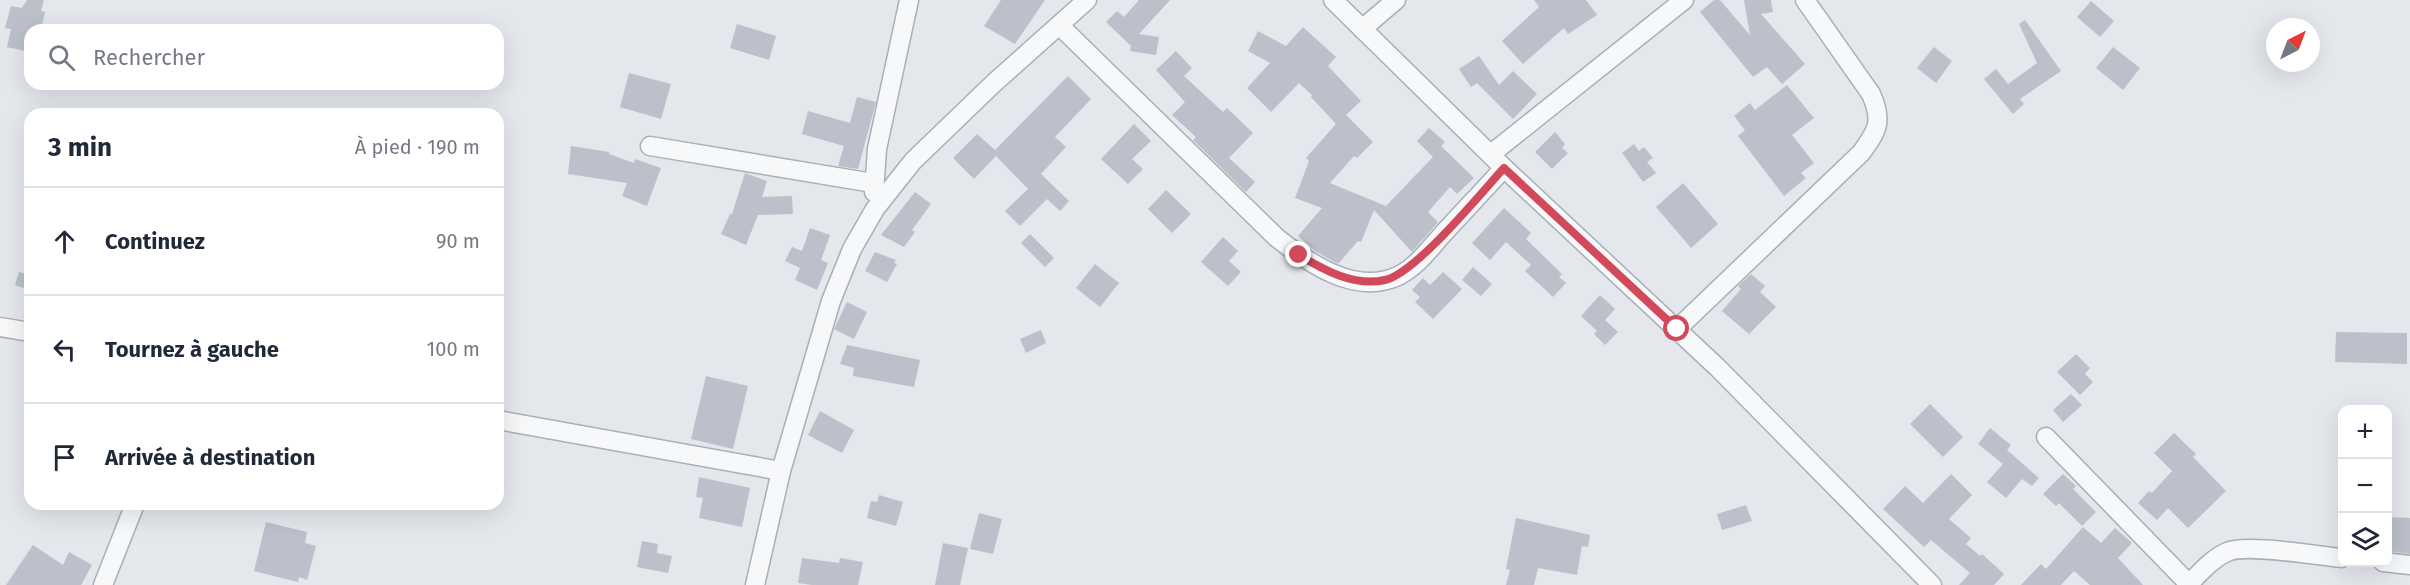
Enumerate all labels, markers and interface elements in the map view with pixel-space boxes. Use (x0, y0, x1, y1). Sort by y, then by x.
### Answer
north arrow (2266, 18, 2320, 72)
search box (24, 24, 504, 90)
icon: search (45, 41, 78, 74)
text: Rechercher (93, 44, 205, 71)
text: 3 min (48, 132, 112, 163)
text: À pied · 190 m (355, 135, 480, 159)
icon: ahead (48, 225, 81, 258)
text: Continuez (105, 228, 205, 255)
text: 90 m (436, 229, 480, 253)
route end (1285, 241, 1311, 267)
route start (1663, 315, 1689, 341)
icon: left (48, 333, 81, 366)
text: Tournez à gauche (105, 336, 279, 363)
text: 100 m (427, 337, 480, 361)
map controls (2338, 405, 2392, 567)
button: + (2338, 405, 2392, 459)
icon: arrive (48, 441, 81, 474)
text: Arrivée à destination (105, 444, 315, 471)
button: − (2338, 459, 2392, 513)
button: layers (2338, 513, 2392, 567)

